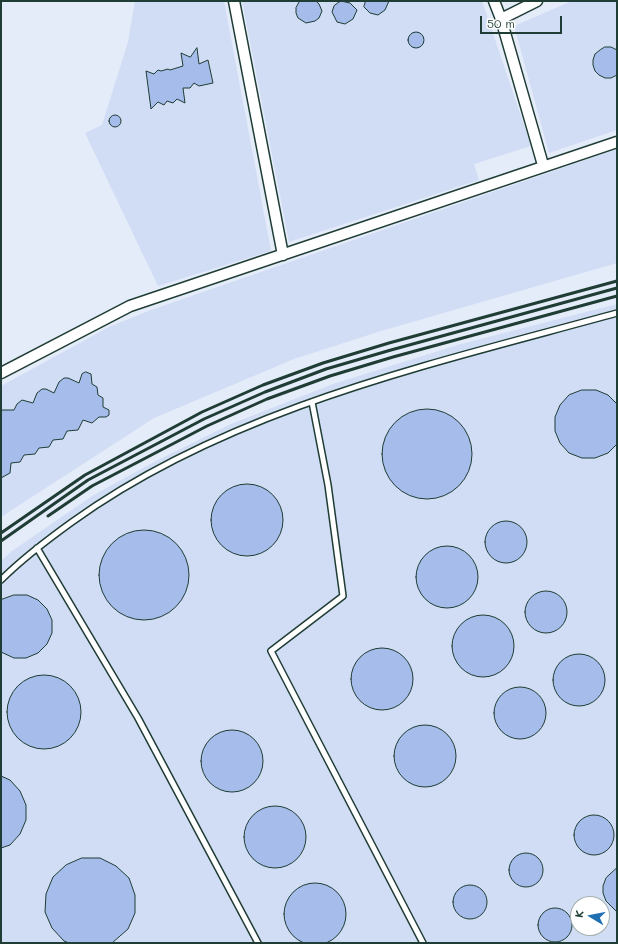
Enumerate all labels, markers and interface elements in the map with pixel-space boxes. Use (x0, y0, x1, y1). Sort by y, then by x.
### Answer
scale bar (482, 8, 564, 34)
text: 50 m (487, 15, 515, 31)
north arrow (570, 896, 610, 936)
text: K (571, 909, 587, 919)

